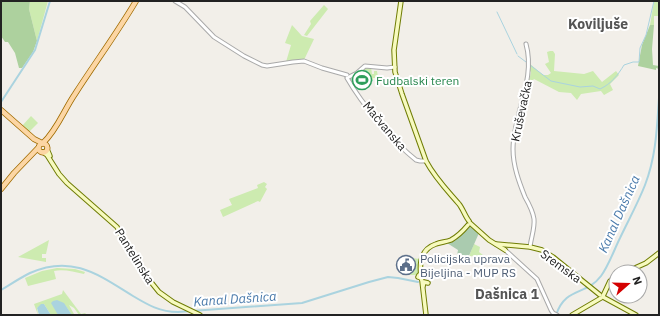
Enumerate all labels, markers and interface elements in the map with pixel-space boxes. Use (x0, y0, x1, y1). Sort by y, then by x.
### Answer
district label: Koviljuše (568, 15, 628, 33)
sports icon: Fudbalski teren (351, 69, 373, 91)
place label: Fudbalski teren (376, 73, 459, 88)
street label: Kruševačka (507, 79, 535, 143)
street label: Mačvanska (360, 98, 410, 154)
water label: Kanal Dašnica (594, 173, 644, 255)
street label: Pantelinska (112, 225, 158, 287)
street label: Sremska (538, 246, 585, 286)
place label: Policijska uprava Bijeljina - MUP RS (420, 251, 516, 280)
public building icon: Policijska uprava Bijeljina - MUP RS (395, 254, 417, 276)
north arrow (608, 264, 648, 304)
text: N (629, 274, 645, 287)
district label: Dašnica 1 (475, 285, 540, 303)
water label: Kanal Dašnica (193, 288, 277, 310)

